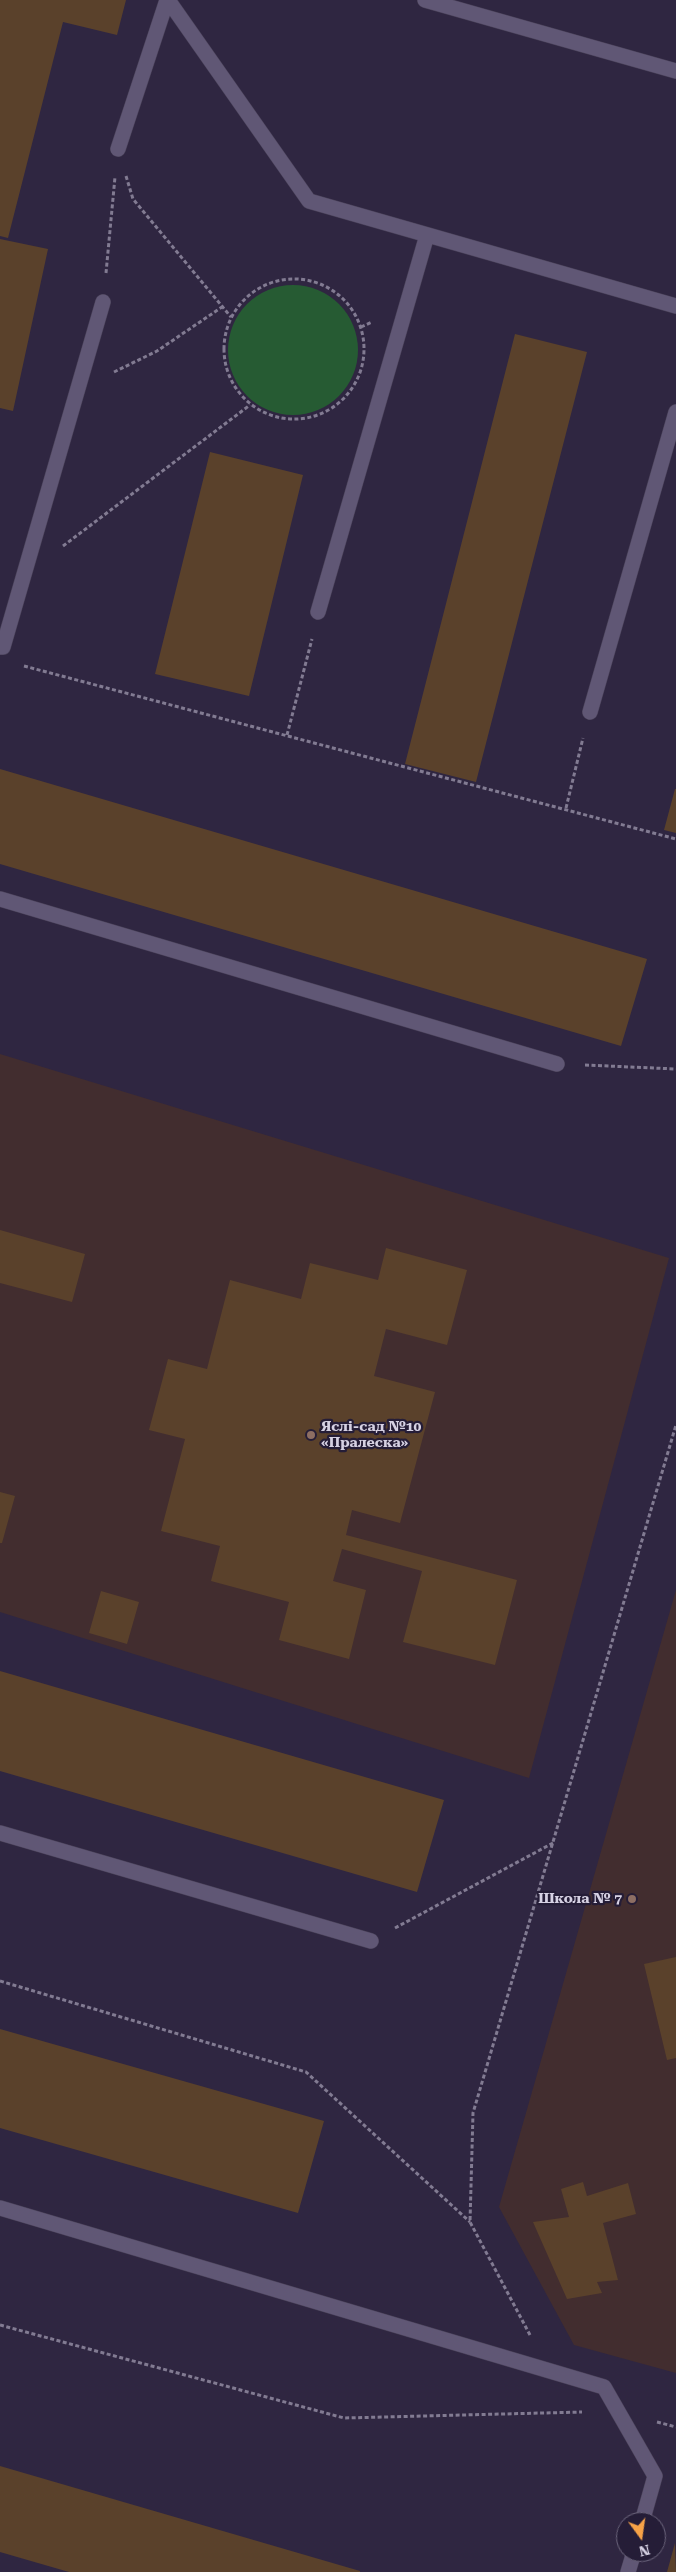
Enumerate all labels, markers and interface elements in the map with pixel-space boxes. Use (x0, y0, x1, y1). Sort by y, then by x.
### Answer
place label: Яслі-сад №10 «Пралеска» (321, 1419, 421, 1451)
marker: Яслі-сад №10 «Пралеска» (305, 1429, 317, 1441)
place label: Школа № 7 (538, 1891, 622, 1907)
marker: Школа № 7 (626, 1893, 638, 1905)
north arrow (616, 2512, 666, 2562)
text: N (637, 2542, 652, 2560)

